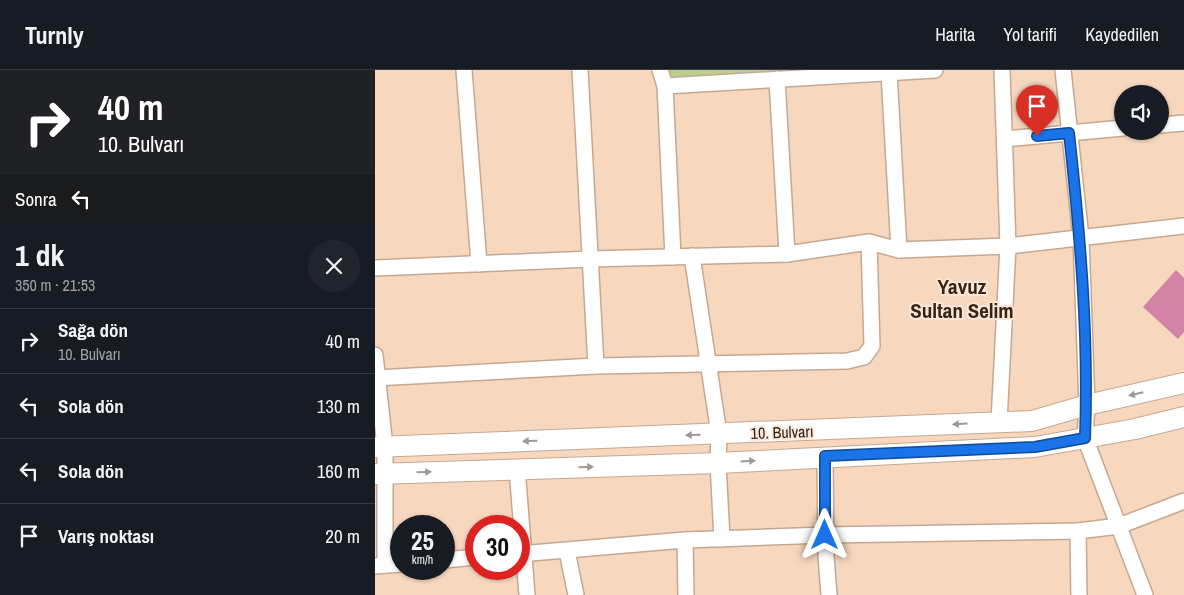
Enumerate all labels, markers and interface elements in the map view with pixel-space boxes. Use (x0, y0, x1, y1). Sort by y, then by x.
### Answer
text: Turnly (25, 19, 84, 51)
text: Harita (935, 22, 975, 47)
text: Yol tarifi (1003, 22, 1057, 47)
text: Kaydedilen (1085, 22, 1159, 47)
text: 40 m (98, 84, 163, 131)
pin (1016, 85, 1058, 136)
map controls (1114, 85, 1169, 140)
button: sound (1114, 85, 1169, 140)
icon: right (15, 90, 80, 155)
icon: arrive (1023, 92, 1051, 120)
text: 10. Bulvarı (98, 129, 184, 159)
icon: left (67, 185, 95, 213)
text: Sonra (15, 186, 57, 212)
text: 1 dk (15, 235, 64, 275)
button: close (308, 240, 360, 292)
district label: Yavuz Sultan Selim (910, 272, 1014, 325)
text: 350 m · 21:53 (15, 274, 95, 296)
text: Sağa dön (58, 317, 128, 343)
icon: right (15, 327, 43, 355)
text: 40 m (325, 328, 360, 354)
text: 10. Bulvarı (58, 343, 121, 365)
one-way arrow (1129, 390, 1144, 398)
icon: left (15, 392, 43, 420)
text: Sola dön (58, 393, 124, 419)
text: 130 m (317, 393, 360, 419)
street label: 10. Bulvarı (750, 420, 814, 444)
one-way arrow (952, 421, 968, 429)
one-way arrow (684, 431, 700, 439)
one-way arrow (522, 438, 538, 446)
one-way arrow (741, 456, 757, 464)
icon: left (15, 457, 43, 485)
text: Sola dön (58, 458, 124, 484)
text: 160 m (317, 458, 360, 484)
one-way arrow (578, 462, 594, 470)
one-way arrow (416, 468, 432, 476)
position arrow (798, 508, 850, 560)
speed limit sign: 30 (465, 515, 530, 580)
icon: arrive (15, 522, 43, 550)
text: Varış noktası (58, 523, 154, 549)
text: 20 m (325, 523, 360, 549)
text: 25 (411, 524, 434, 558)
text: km/h (412, 552, 433, 568)

